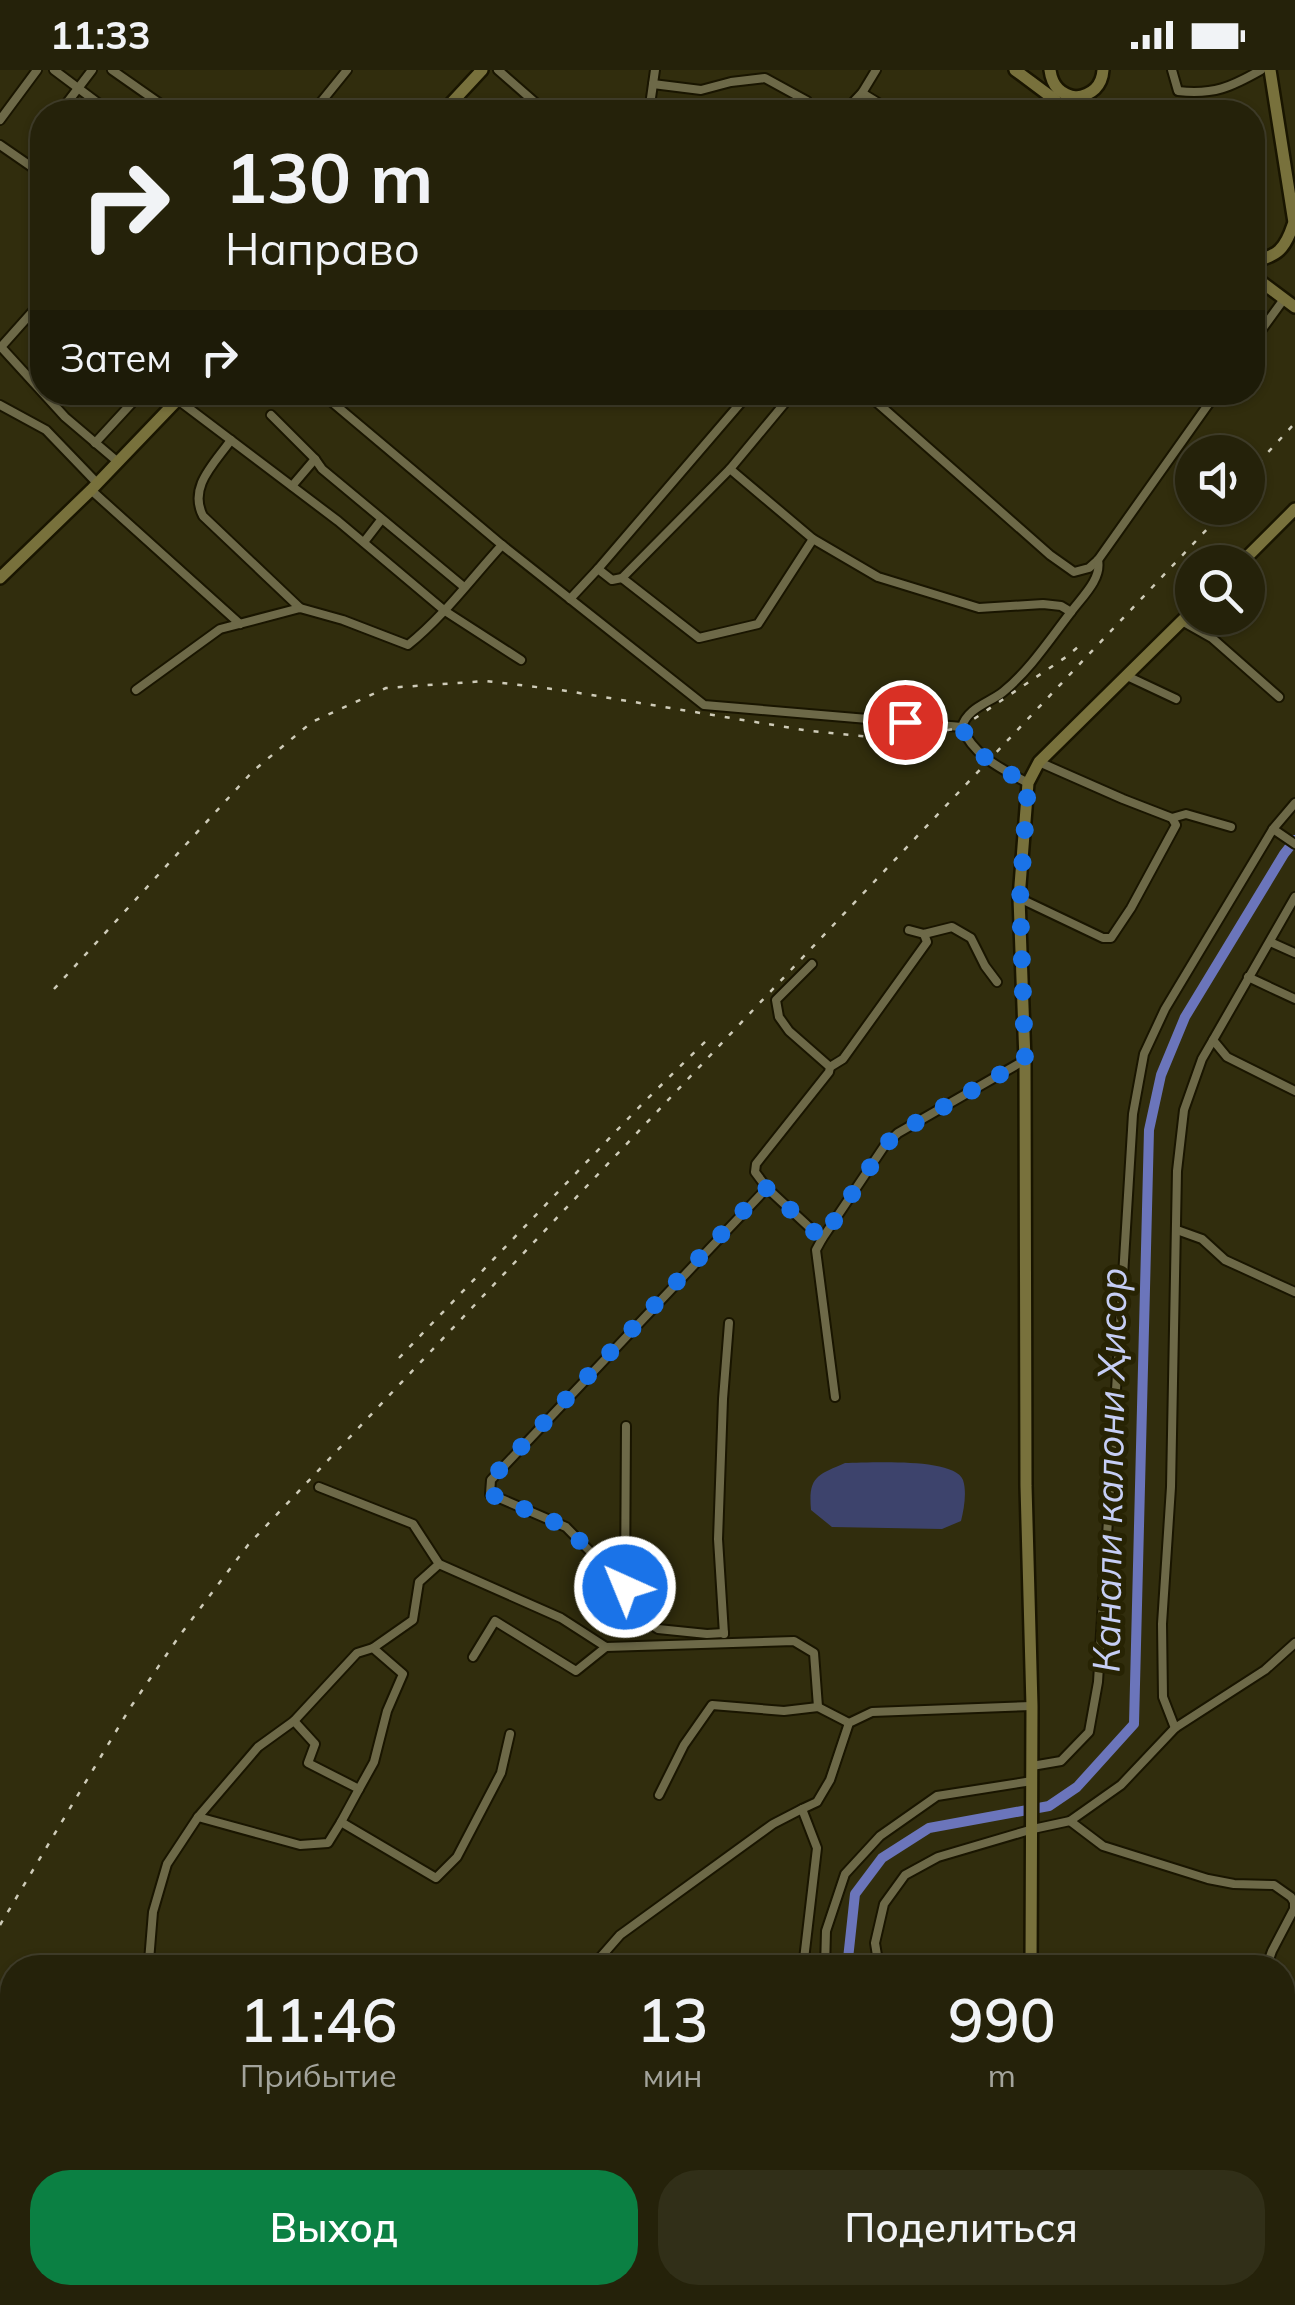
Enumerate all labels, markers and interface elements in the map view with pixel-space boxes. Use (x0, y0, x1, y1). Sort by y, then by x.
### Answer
text: 11:33 (50, 11, 151, 59)
text: 130 m (225, 133, 433, 221)
icon: right (60, 140, 190, 270)
text: Направо (225, 220, 420, 276)
icon: right (192, 330, 247, 385)
text: Затем (60, 334, 172, 382)
map controls (1175, 435, 1265, 635)
button: sound (1175, 435, 1265, 525)
button: search (1175, 545, 1265, 635)
pin (863, 680, 948, 765)
icon: arrive (878, 695, 933, 750)
water label: Канали калони Ҳисор (1081, 1267, 1137, 1673)
position arrow (573, 1535, 677, 1639)
text: 11:46 (239, 1982, 397, 2057)
text: 13 (637, 1982, 709, 2057)
text: 990 (948, 1982, 1056, 2057)
text: Прибытие (240, 2055, 397, 2095)
text: мин (643, 2055, 702, 2095)
text: m (988, 2055, 1016, 2095)
button: Выход (30, 2170, 638, 2285)
button: Поделиться (658, 2170, 1265, 2285)

